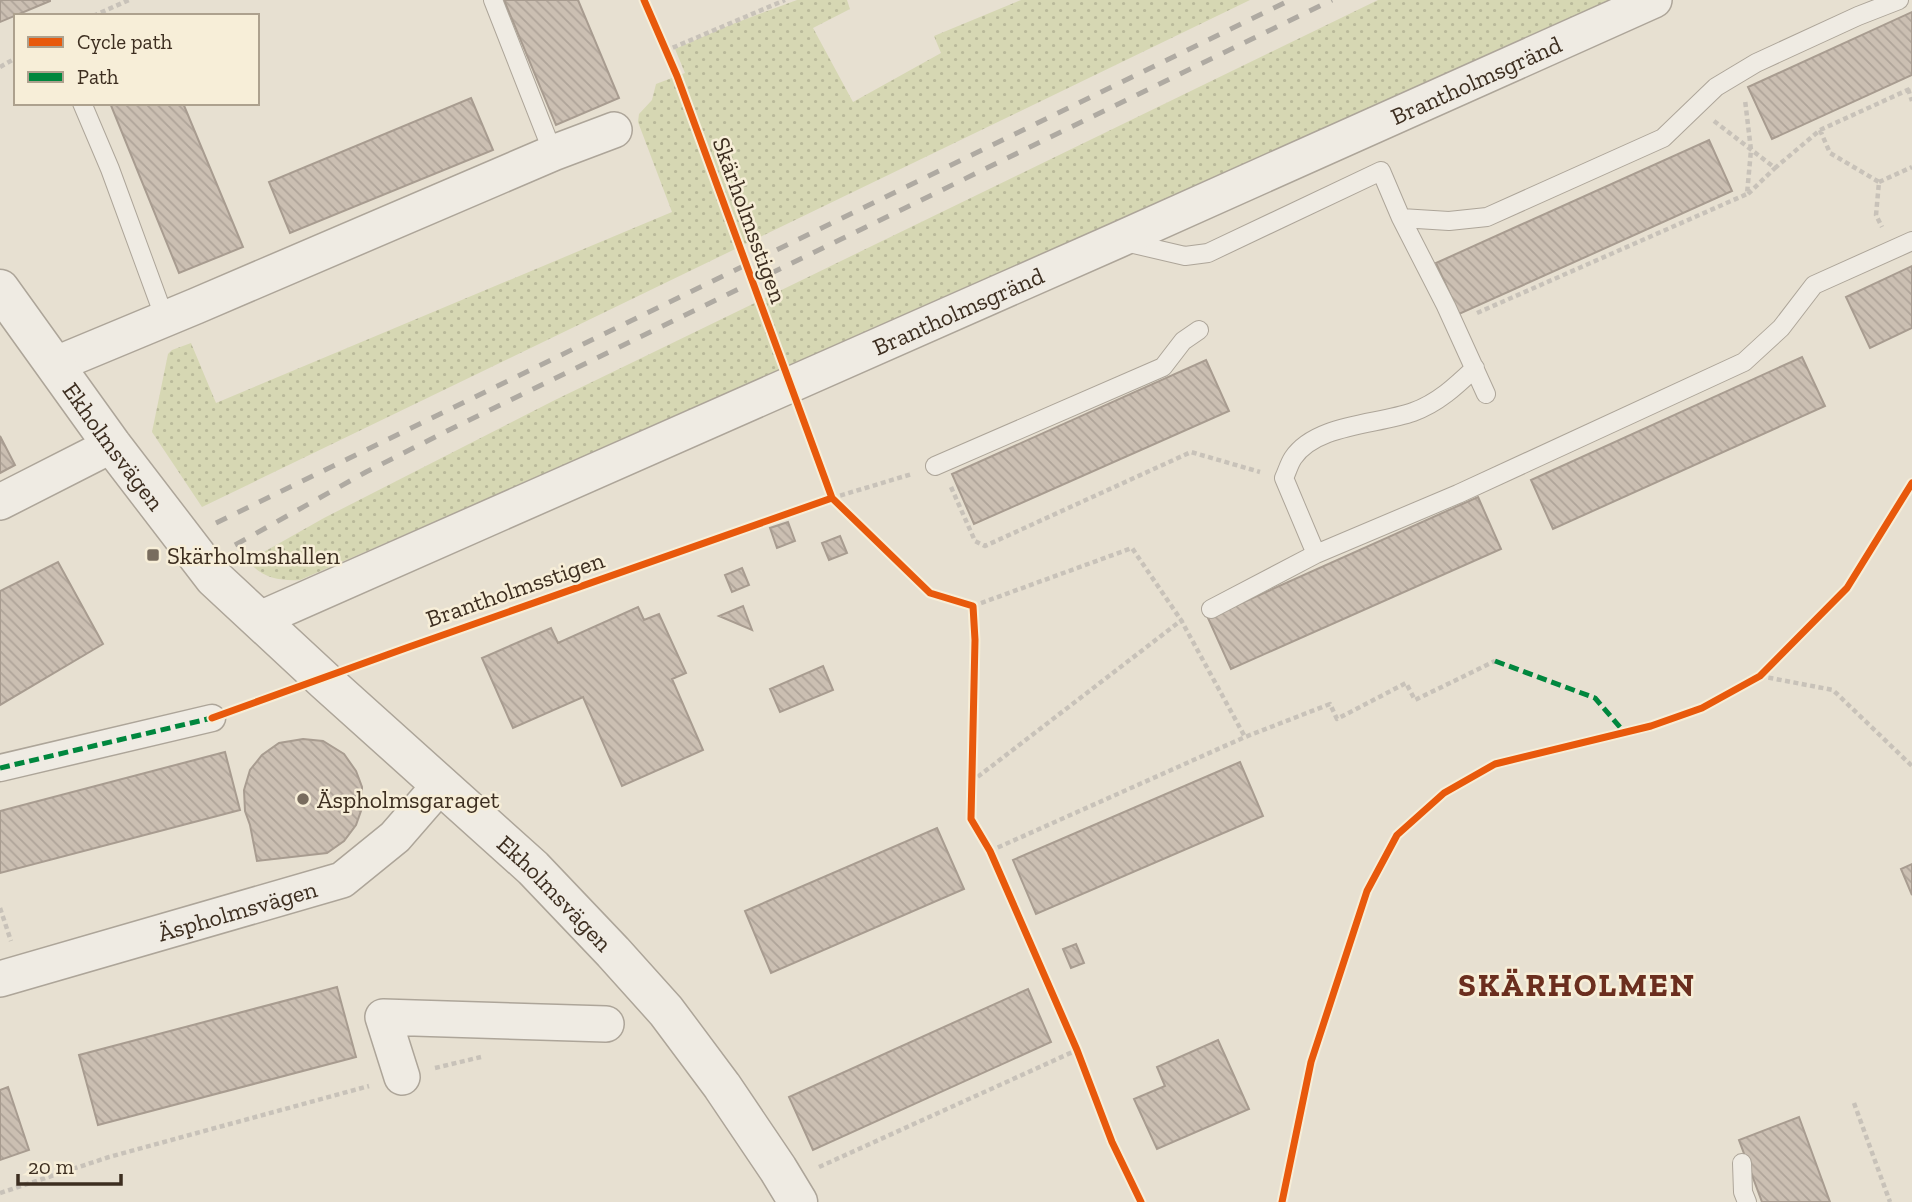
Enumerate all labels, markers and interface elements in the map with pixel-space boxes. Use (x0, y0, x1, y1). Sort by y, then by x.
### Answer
legend (14, 14, 259, 105)
text: Cycle path (77, 29, 172, 54)
street label: Brantholmsgränd (1386, 29, 1566, 131)
text: Path (77, 64, 119, 89)
street label: Skärholmsstigen (707, 133, 794, 307)
street label: Brantholmsgränd (868, 260, 1048, 361)
street label: Ekholmsvägen (57, 376, 171, 516)
place label: Skärholmshallen (167, 541, 340, 570)
street label: Brantholmsstigen (422, 545, 608, 633)
marker: Skärholmshallen (145, 547, 161, 563)
place label: Äspholmsgaraget (317, 785, 499, 814)
marker: Äspholmsgaraget (295, 791, 311, 807)
street label: Ekholmsvägen (491, 829, 619, 957)
street label: Äspholmsvägen (154, 873, 321, 947)
district label: SKÄRHOLMEN (1458, 966, 1696, 1004)
scale bar (18, 1142, 121, 1186)
text: 20 m (28, 1154, 74, 1179)

